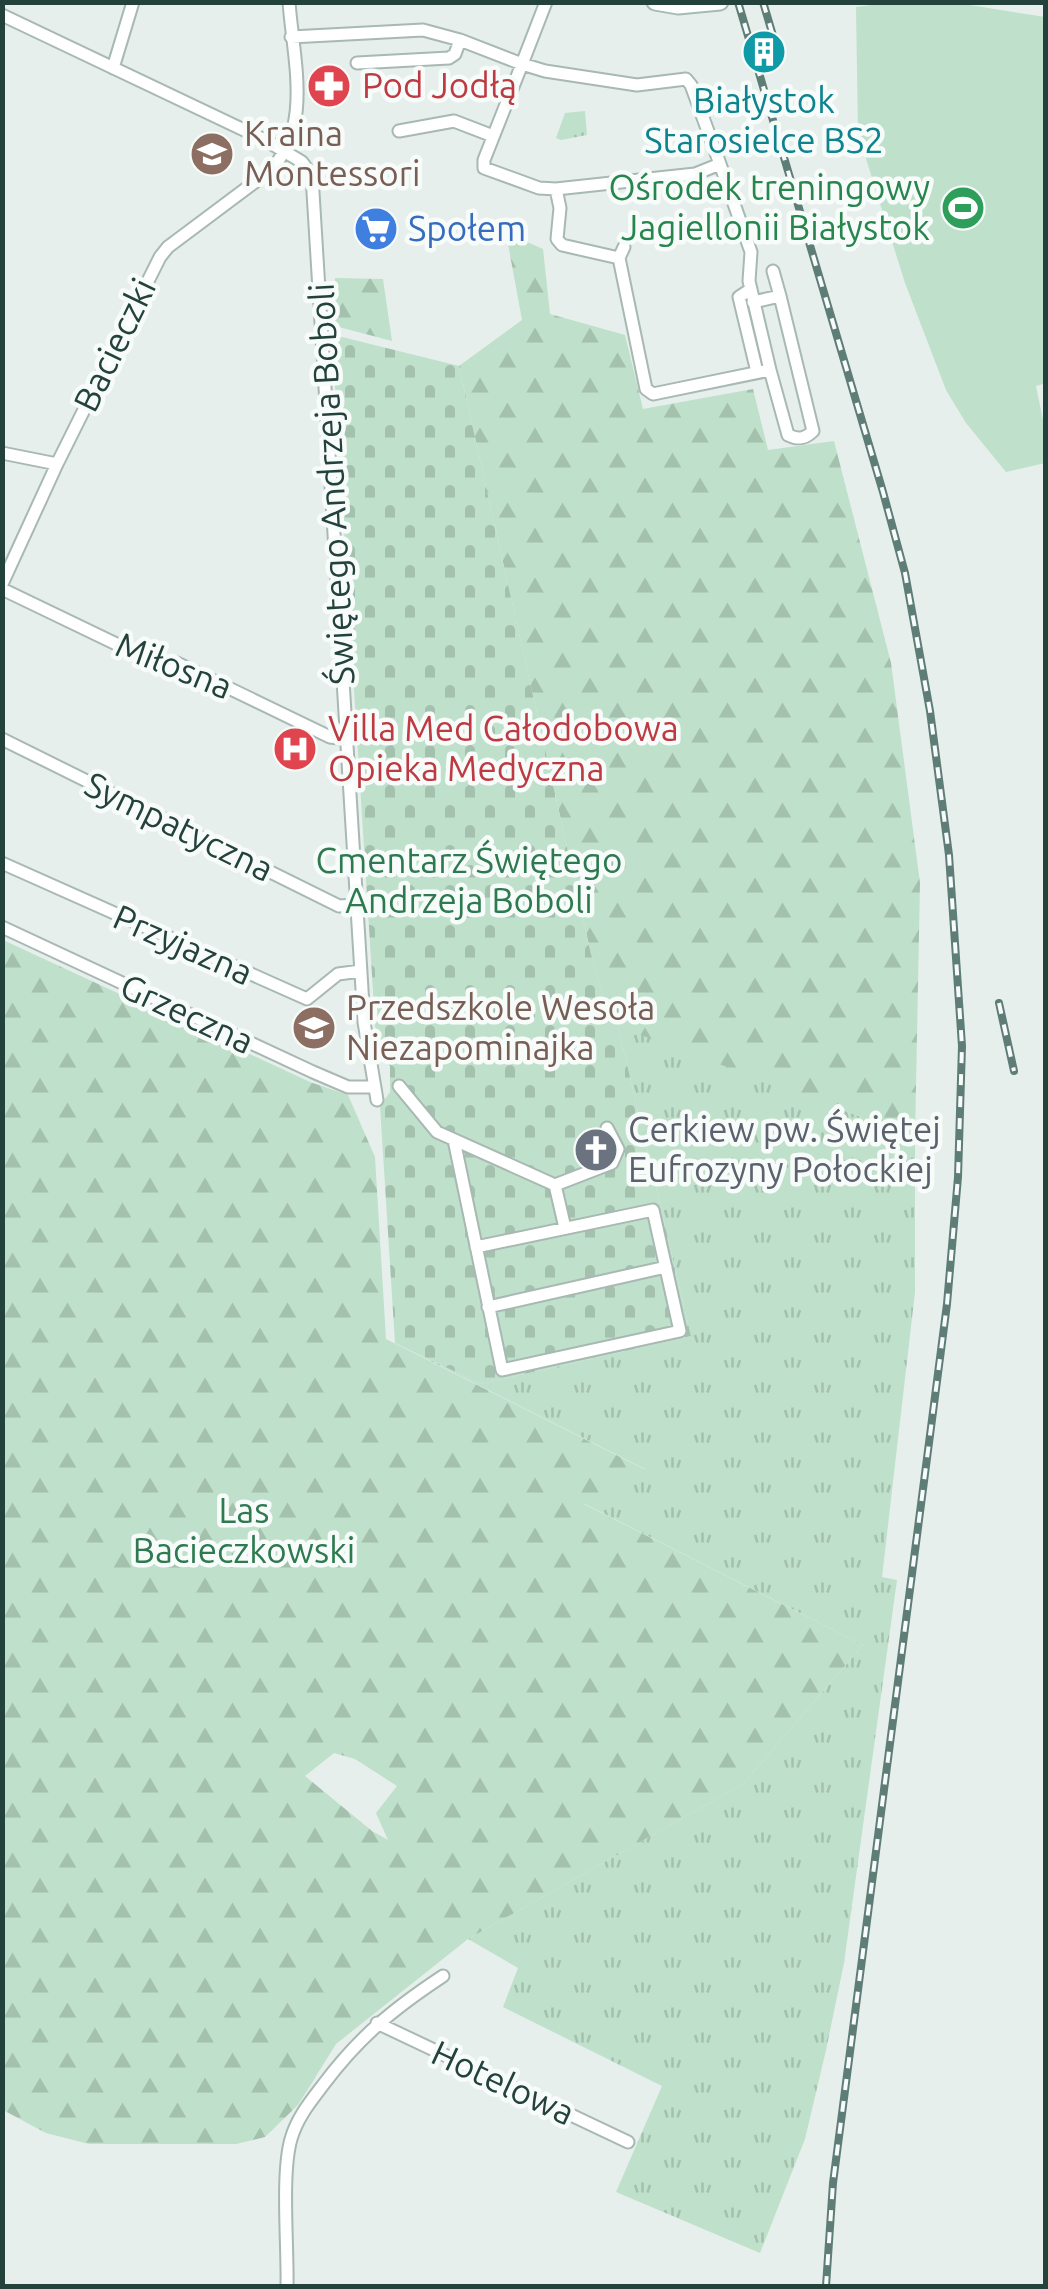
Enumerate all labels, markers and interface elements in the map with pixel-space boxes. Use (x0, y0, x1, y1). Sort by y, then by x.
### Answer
building icon: Białystok Starosielce BS2 (741, 29, 787, 75)
pharmacy icon: Pod Jodłą (306, 63, 352, 109)
place label: Pod Jodłą (362, 65, 517, 105)
place label: Białystok Starosielce BS2 (644, 80, 884, 160)
place label: Kraina Montessori (244, 113, 421, 193)
school or university icon: Kraina Montessori (189, 131, 235, 177)
place label: Ośrodek treningowy Jagiellonii Białystok (608, 167, 930, 247)
sports icon: Ośrodek treningowy Jagiellonii Białystok (940, 185, 986, 231)
supermarket icon: Społem (353, 206, 399, 252)
place label: Społem (408, 208, 526, 248)
street label: Bacieczki (65, 272, 163, 418)
street label: Świętego Andrzeja Boboli (300, 282, 362, 686)
street label: Miłosna (110, 624, 238, 706)
place label: Villa Med Całodobowa Opieka Medyczna (328, 708, 679, 788)
hospital icon: Villa Med Całodobowa Opieka Medyczna (272, 726, 318, 772)
street label: Sympatyczna (79, 763, 280, 889)
park label: Cmentarz Świętego Andrzeja Boboli (316, 839, 622, 920)
street label: Przyjazna (108, 896, 259, 992)
street label: Grzeczna (115, 965, 260, 1061)
place label: Przedszkole Wesoła Niezapominajka (346, 987, 655, 1067)
school or university icon: Przedszkole Wesoła Niezapominajka (291, 1005, 337, 1051)
place label: Cerkiew pw. Świętej Eufrozyny Połockiej (628, 1108, 941, 1189)
church icon: Cerkiew pw. Świętej Eufrozyny Połockiej (573, 1127, 619, 1173)
park label: Las Bacieczkowski (133, 1490, 355, 1570)
street label: Hotelowa (426, 2032, 581, 2132)

